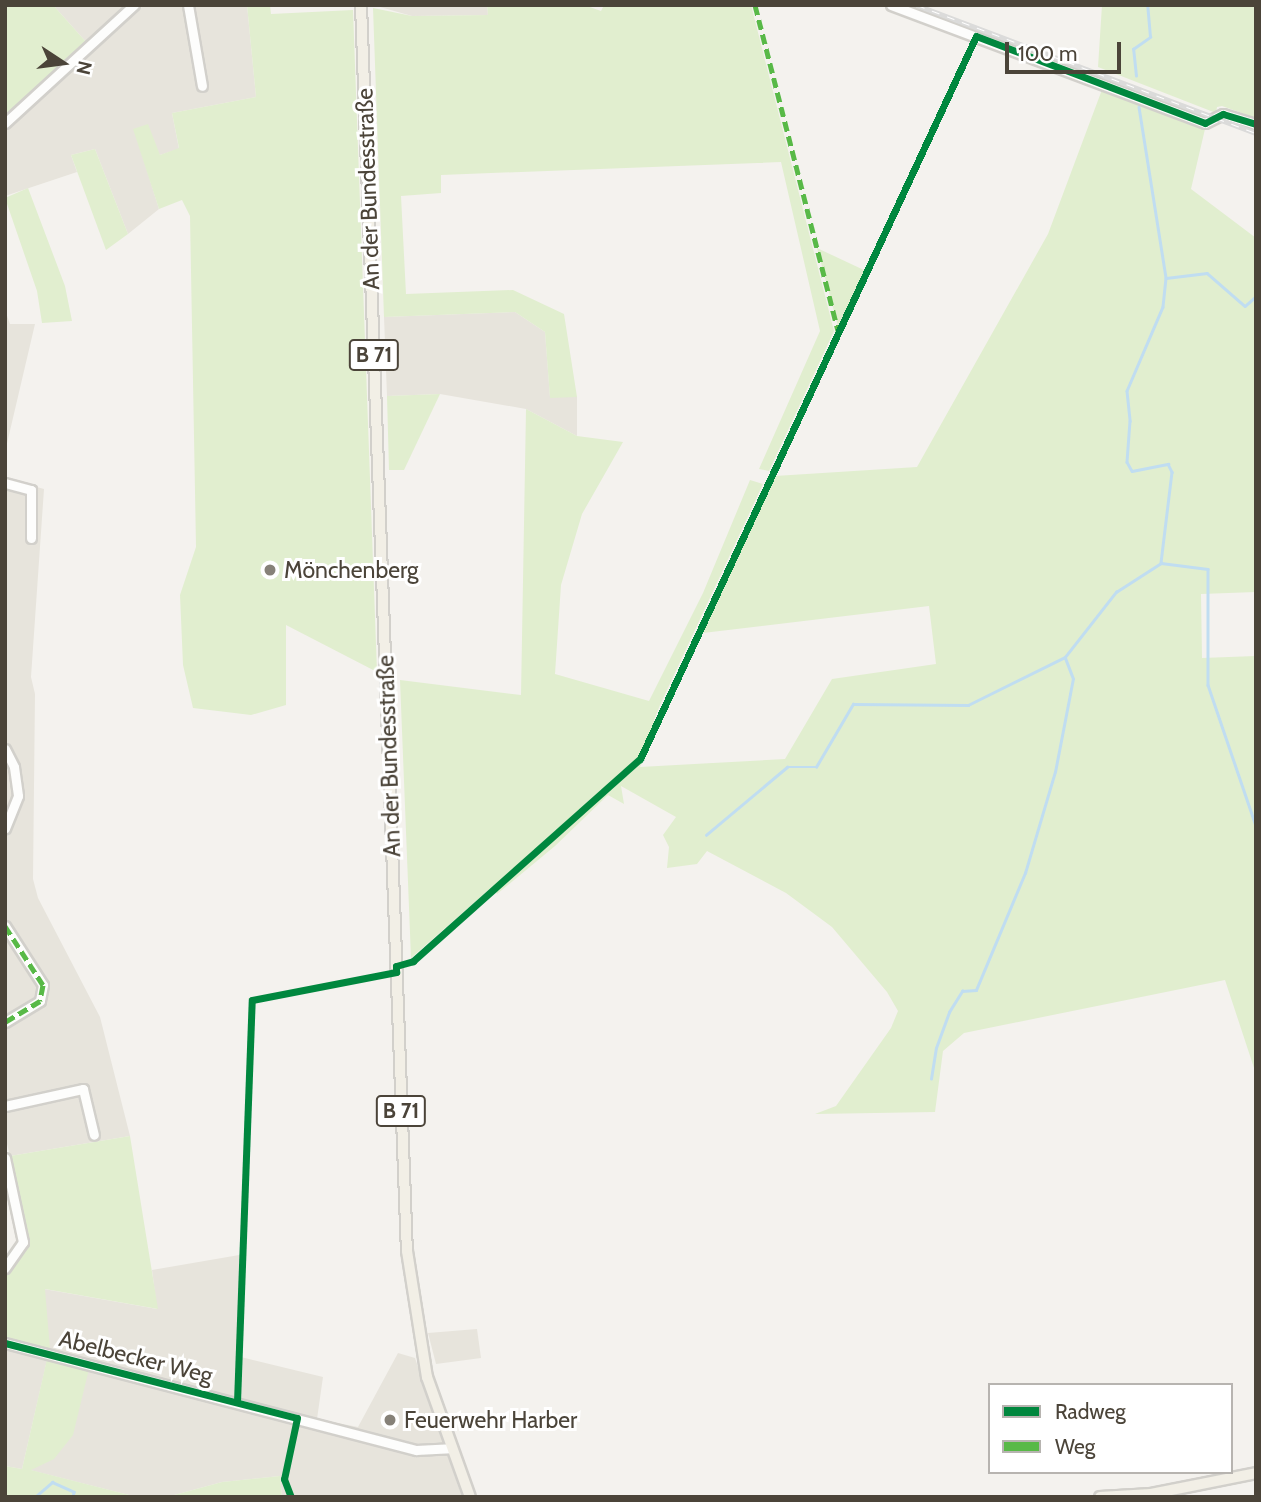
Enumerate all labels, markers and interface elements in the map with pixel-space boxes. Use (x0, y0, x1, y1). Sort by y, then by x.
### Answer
north arrow (28, 28, 98, 98)
scale bar (1009, 28, 1124, 72)
text: 100 m (1018, 41, 1077, 66)
text: N (71, 59, 97, 77)
street label: An der Bundesstraße (351, 88, 385, 290)
road number: B 71 (348, 338, 400, 372)
place label: Mönchenberg (284, 556, 419, 584)
marker: Mönchenberg (262, 562, 278, 578)
street label: An der Bundesstraße (372, 655, 406, 857)
road number: B 71 (375, 1094, 427, 1128)
street label: Abelbecker Weg (56, 1325, 216, 1389)
legend (988, 1383, 1233, 1474)
text: Radweg (1055, 1399, 1126, 1424)
place label: Feuerwehr Harber (404, 1406, 577, 1434)
marker: Feuerwehr Harber (382, 1412, 398, 1428)
text: Weg (1055, 1434, 1095, 1459)

